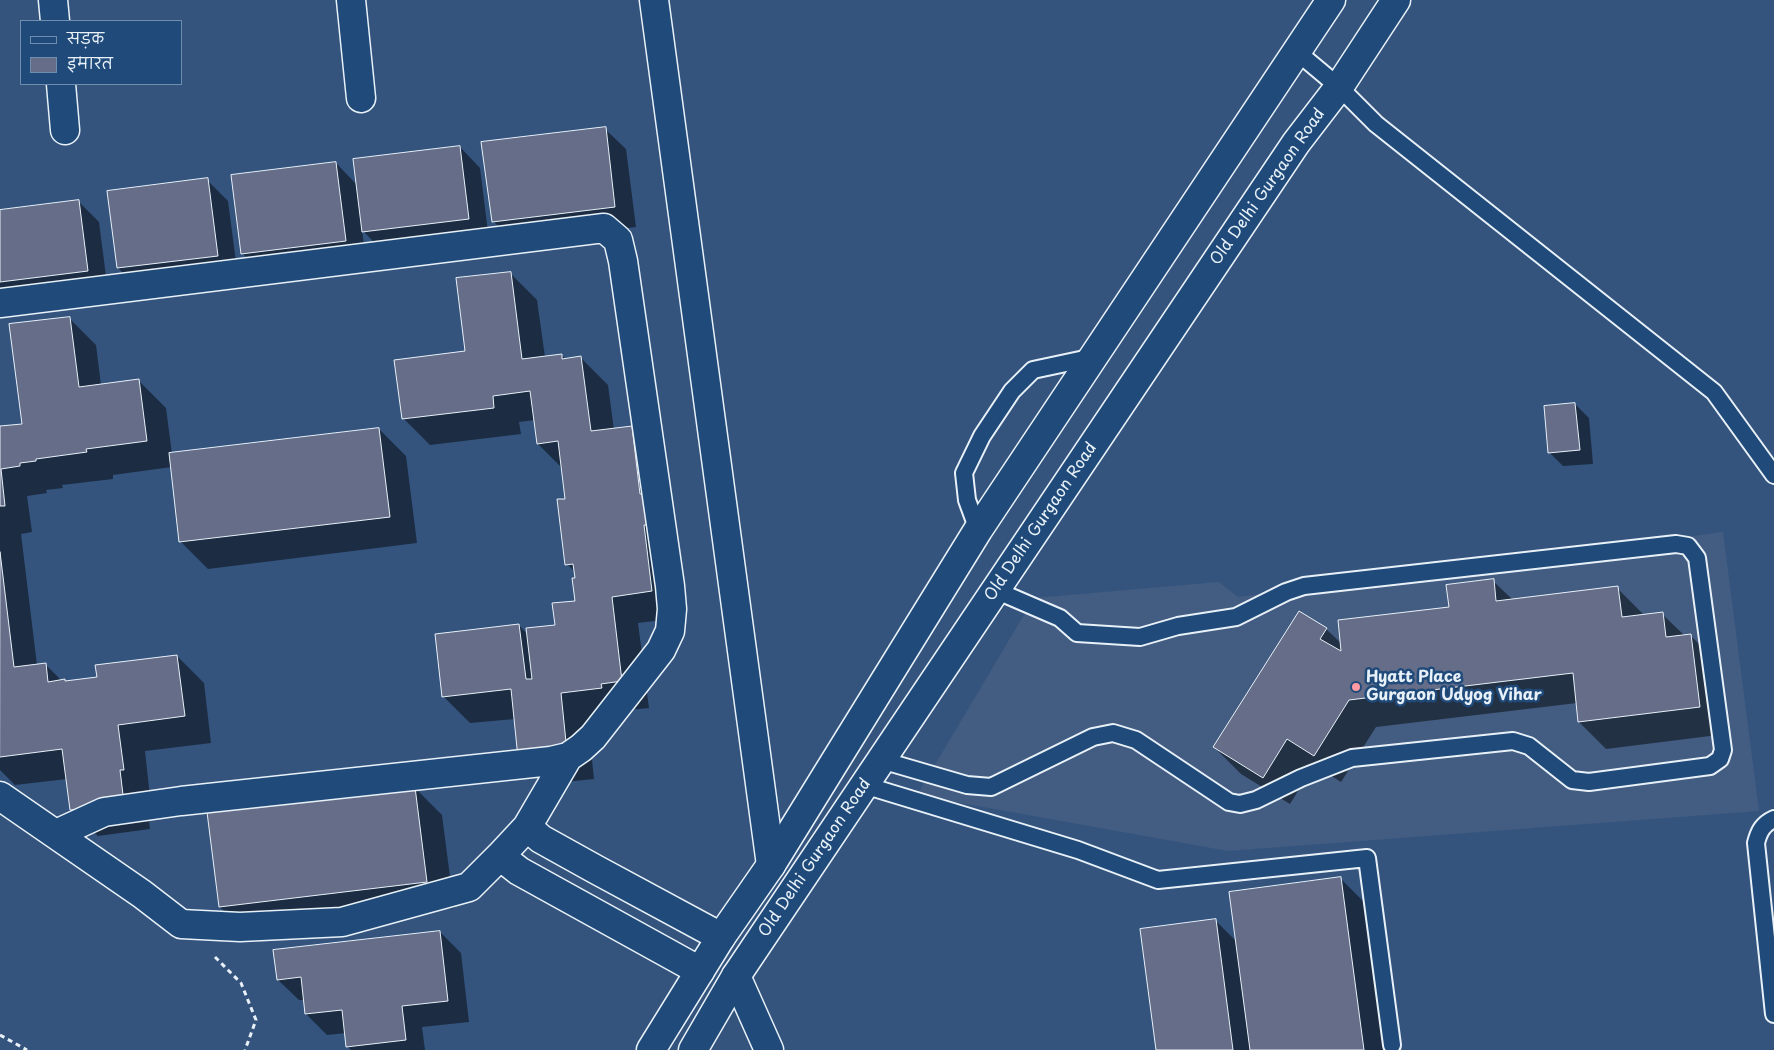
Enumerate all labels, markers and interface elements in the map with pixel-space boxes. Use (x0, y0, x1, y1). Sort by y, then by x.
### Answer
legend (20, 20, 182, 85)
text: सड़क (67, 26, 104, 49)
text: इमारत (67, 51, 113, 74)
street label: Old Delhi Gurgaon Road (1207, 105, 1329, 269)
street label: Old Delhi Gurgaon Road (981, 439, 1101, 605)
place label: Hyatt Place Gurgaon Udyog Vihar (1366, 668, 1542, 706)
marker: Hyatt Place Gurgaon Udyog Vihar (1350, 681, 1362, 693)
street label: Old Delhi Gurgaon Road (755, 775, 875, 941)

